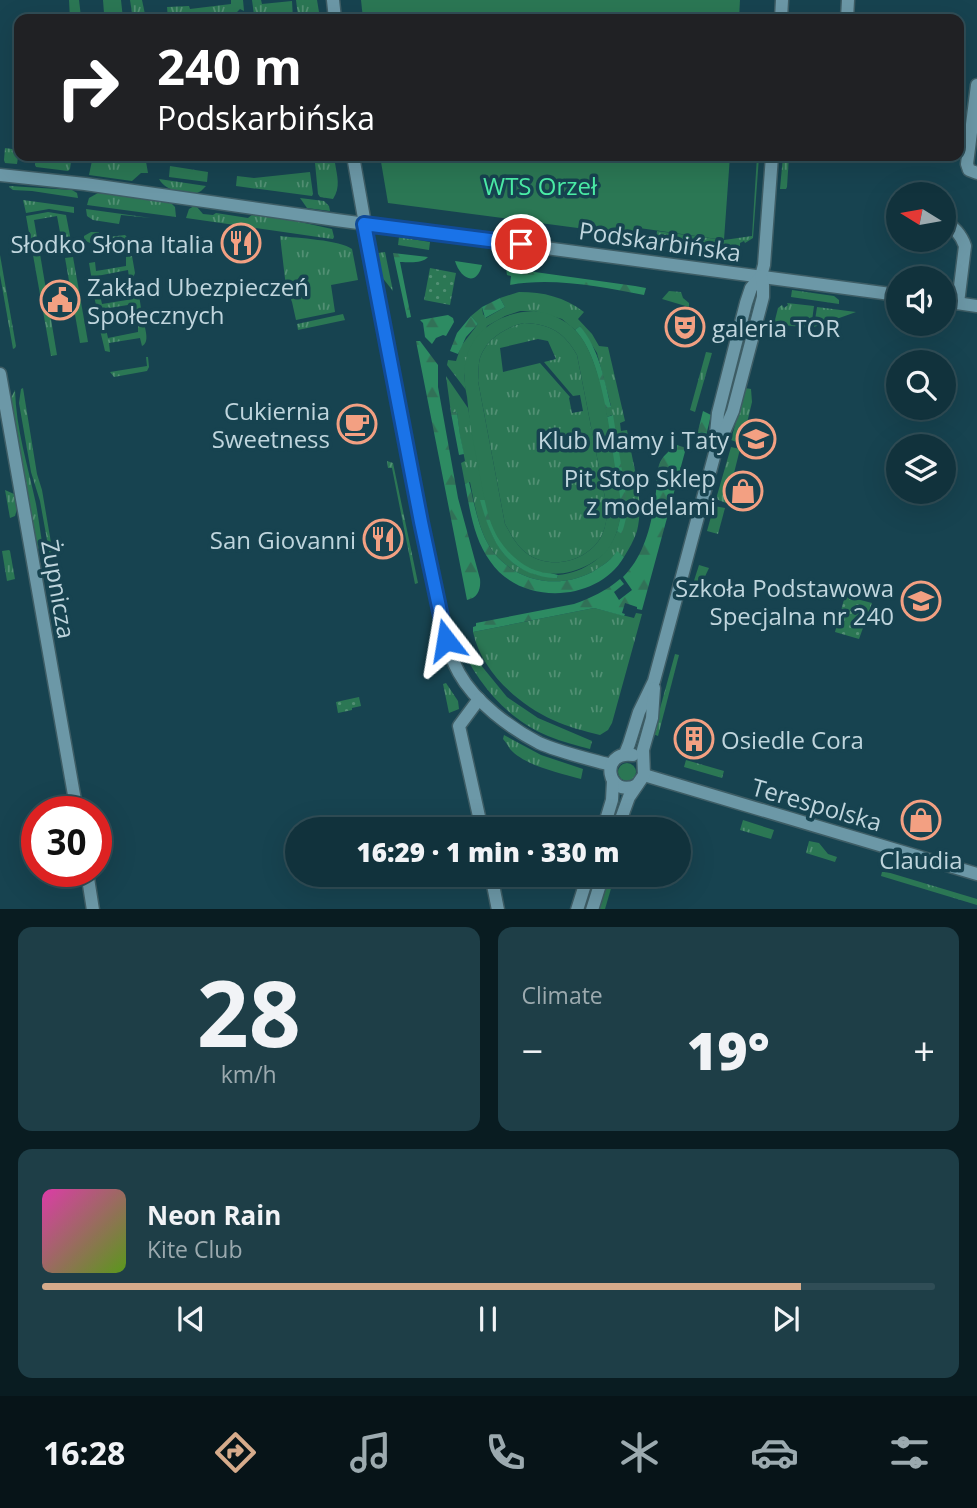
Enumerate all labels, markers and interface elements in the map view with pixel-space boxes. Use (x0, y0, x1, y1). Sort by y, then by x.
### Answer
text: 240 m (157, 33, 302, 99)
icon: right (42, 42, 133, 133)
text: Podskarbińska (157, 96, 375, 139)
park label: WTS Orzeł (483, 169, 598, 202)
north arrow (886, 182, 956, 252)
map controls (886, 182, 956, 504)
street label: Podskarbińska (577, 213, 743, 269)
pin (491, 214, 551, 274)
restaurant icon: Słodko Słona Italia (220, 222, 262, 264)
icon: arrive (502, 225, 540, 263)
place label: Słodko Słona Italia (10, 227, 214, 260)
button: sound (886, 266, 956, 336)
place label: Zakład Ubezpieczeń Społecznych (87, 270, 309, 331)
public building icon: Zakład Ubezpieczeń Społecznych (39, 279, 81, 321)
theatre icon: galeria TOR (664, 306, 706, 348)
place label: galeria TOR (712, 311, 840, 344)
button: search (886, 350, 956, 420)
place label: Cukiernia Sweetness (212, 394, 330, 455)
cafe icon: Cukiernia Sweetness (336, 403, 378, 445)
school or university icon: Klub Mamy i Taty (735, 418, 777, 460)
place label: Klub Mamy i Taty (538, 423, 730, 456)
button: layers (886, 434, 956, 504)
place label: Pit Stop Sklep z modelami (564, 461, 716, 522)
shop icon: Pit Stop Sklep z modelami (722, 470, 764, 512)
restaurant icon: San Giovanni (362, 518, 404, 560)
place label: San Giovanni (210, 523, 356, 556)
street label: Żupnicza (34, 537, 84, 641)
place label: Szkoła Podstawowa Specjalna nr 240 (675, 571, 894, 632)
school or university icon: Szkoła Podstawowa Specjalna nr 240 (900, 580, 942, 622)
position arrow (409, 603, 483, 677)
building icon: Osiedle Cora (673, 718, 715, 760)
place label: Osiedle Cora (721, 723, 864, 756)
street label: Terespolska (748, 770, 886, 838)
speed limit sign: 30 (21, 796, 112, 887)
shop icon: Claudia (900, 799, 942, 841)
text: 16:29 · 1 min · 330 m (357, 834, 619, 870)
place label: Claudia (879, 843, 963, 876)
text: 28 (197, 950, 301, 1074)
text: Climate (522, 979, 603, 1011)
text: 19° (687, 1014, 770, 1085)
text: − (522, 1024, 543, 1076)
text: + (913, 1024, 935, 1076)
text: km/h (221, 1058, 277, 1090)
text: Neon Rain (147, 1197, 281, 1233)
text: Kite Club (147, 1233, 242, 1265)
icon: previous (172, 1300, 210, 1338)
icon: pause (469, 1300, 507, 1338)
icon: next (767, 1300, 805, 1338)
icon: directions (211, 1428, 260, 1477)
icon: music (346, 1428, 395, 1477)
icon: phone (481, 1428, 530, 1477)
icon: climate (615, 1428, 664, 1477)
icon: car (750, 1428, 799, 1477)
icon: filters (885, 1428, 934, 1477)
text: 16:28 (43, 1431, 125, 1474)

